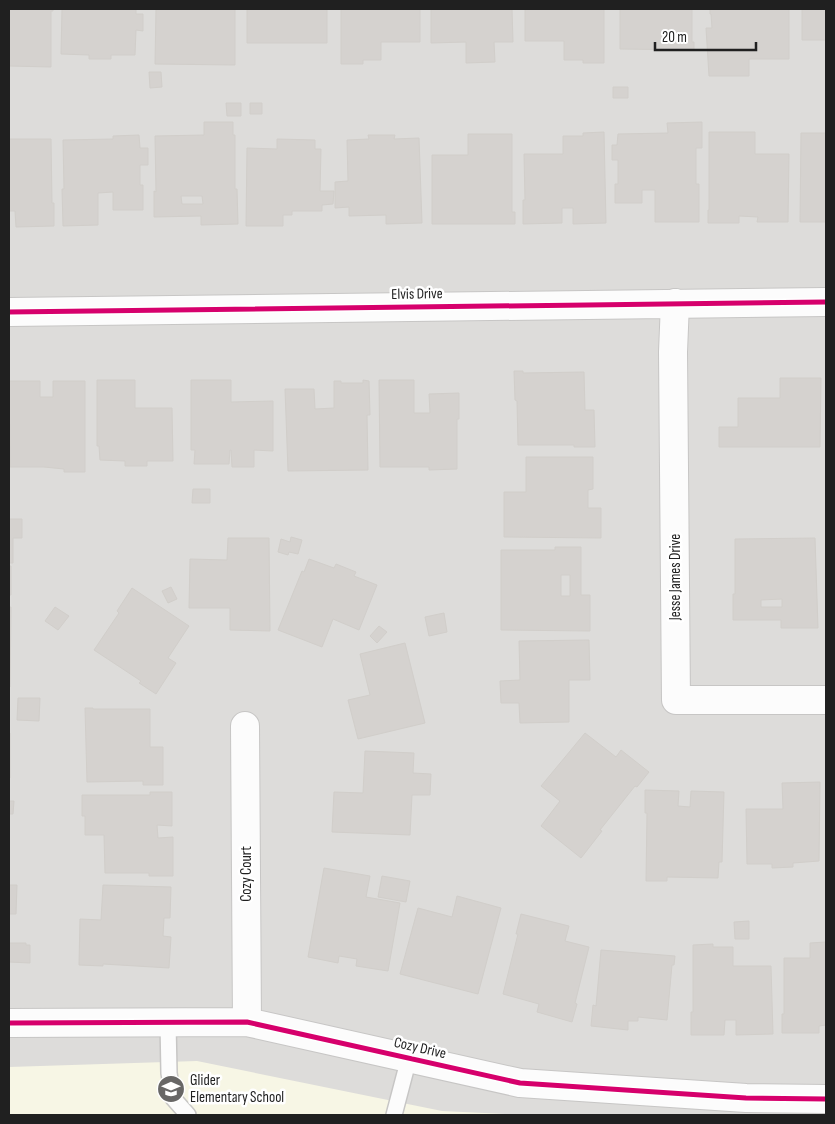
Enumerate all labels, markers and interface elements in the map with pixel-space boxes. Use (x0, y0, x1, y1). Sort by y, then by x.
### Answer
scale bar (655, 20, 756, 52)
text: 20 m (662, 28, 687, 47)
street label: Elvis Drive (391, 284, 443, 304)
street label: Jesse James Drive (666, 534, 685, 621)
street label: Cozy Court (237, 846, 256, 902)
street label: Cozy Drive (392, 1033, 448, 1063)
place label: Glider Elementary School (190, 1071, 284, 1107)
school or university icon: Glider Elementary School (156, 1074, 186, 1104)

